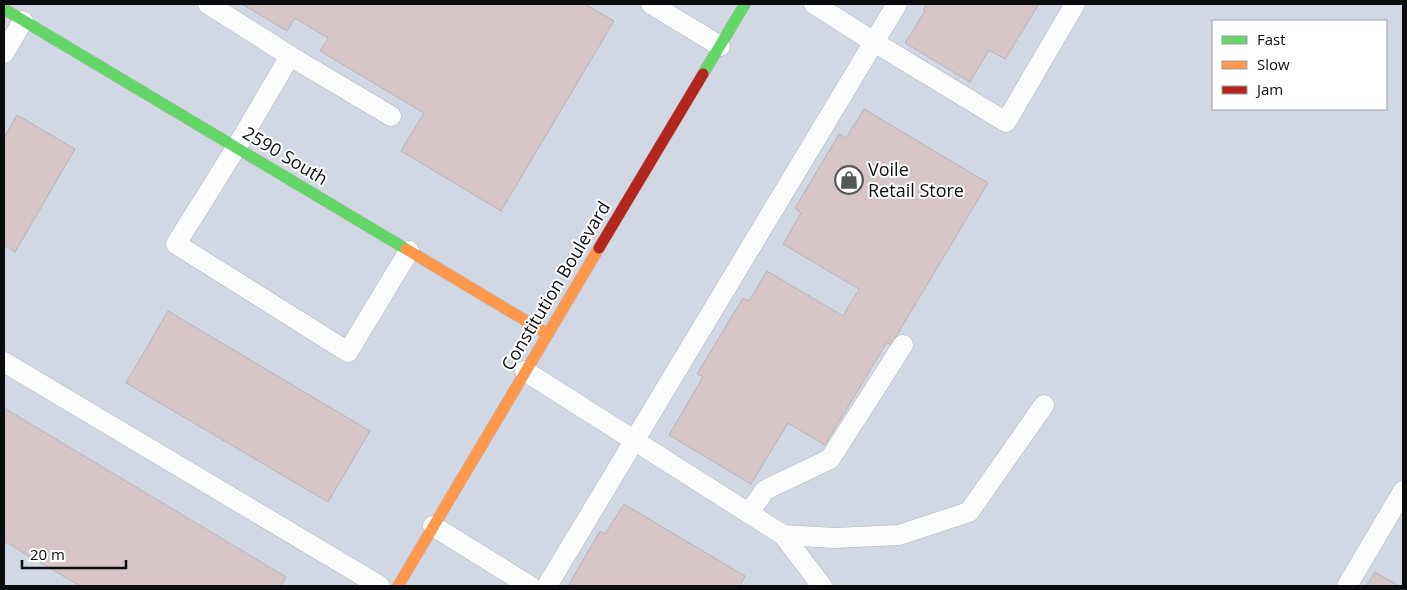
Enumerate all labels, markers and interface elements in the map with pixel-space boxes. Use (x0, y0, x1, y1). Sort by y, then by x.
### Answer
legend (1212, 20, 1387, 110)
text: Fast (1257, 29, 1286, 49)
text: Slow (1257, 54, 1290, 74)
text: Jam (1255, 79, 1283, 99)
street label: 2590 South (239, 120, 332, 190)
place label: Voile Retail Store (868, 157, 964, 202)
shop icon: Voile Retail Store (834, 165, 864, 195)
street label: Constitution Boulevard (495, 196, 615, 374)
scale bar (22, 538, 126, 570)
text: 20 m (30, 544, 65, 564)

